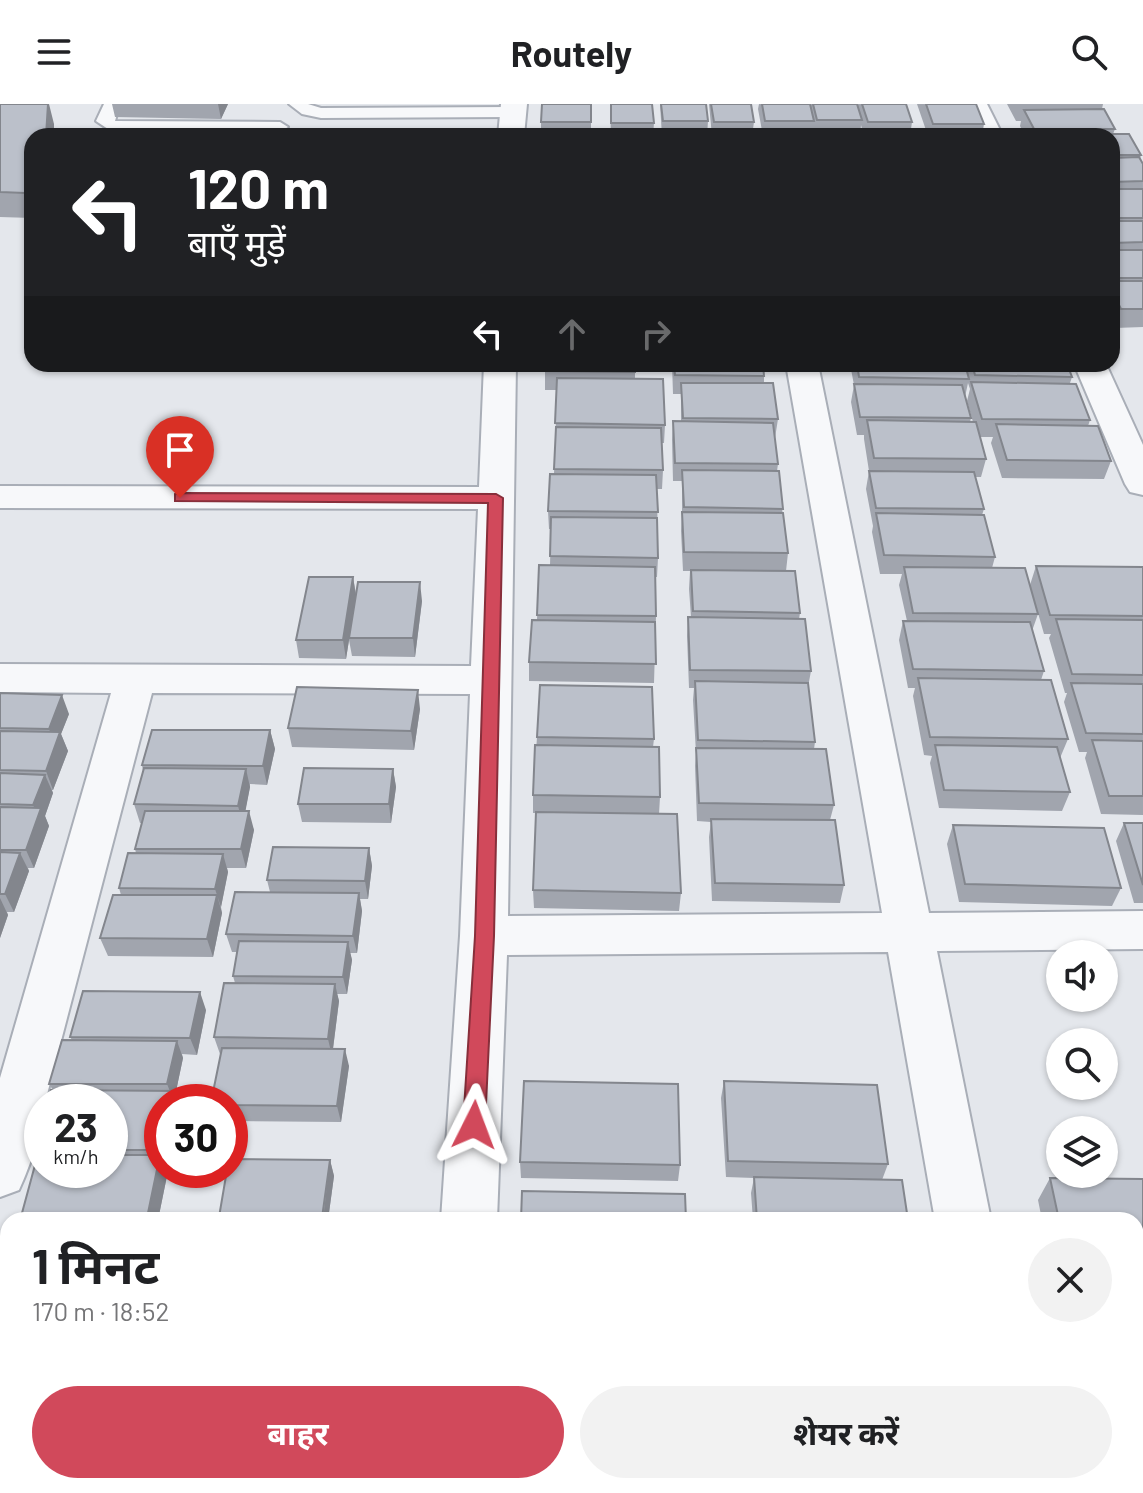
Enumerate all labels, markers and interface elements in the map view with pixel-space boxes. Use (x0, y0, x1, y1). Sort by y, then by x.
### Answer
icon: menu (32, 30, 76, 74)
icon: search (1067, 30, 1111, 74)
text: Routely (511, 31, 632, 74)
text: 120 m (188, 153, 329, 220)
icon: left (56, 160, 160, 264)
text: बाएँ मुड़ें (188, 221, 286, 264)
icon: left (466, 312, 510, 356)
icon: ahead (550, 312, 594, 356)
icon: right (634, 312, 678, 356)
pin (146, 416, 214, 498)
icon: arrive (158, 428, 202, 472)
map controls (1046, 940, 1118, 1188)
button: sound (1046, 940, 1118, 1012)
button: search (1046, 1028, 1118, 1100)
position arrow (432, 1083, 516, 1167)
speed limit sign: 30 (144, 1084, 248, 1188)
text: 23 (54, 1102, 98, 1150)
button: layers (1046, 1116, 1118, 1188)
text: km/h (53, 1144, 99, 1168)
text: 1 मिनट (32, 1236, 159, 1294)
button: close (1028, 1238, 1112, 1322)
text: 170 m · 18:52 (32, 1295, 169, 1326)
button: बाहर (32, 1386, 564, 1478)
button: शेयर करें (580, 1386, 1112, 1478)

